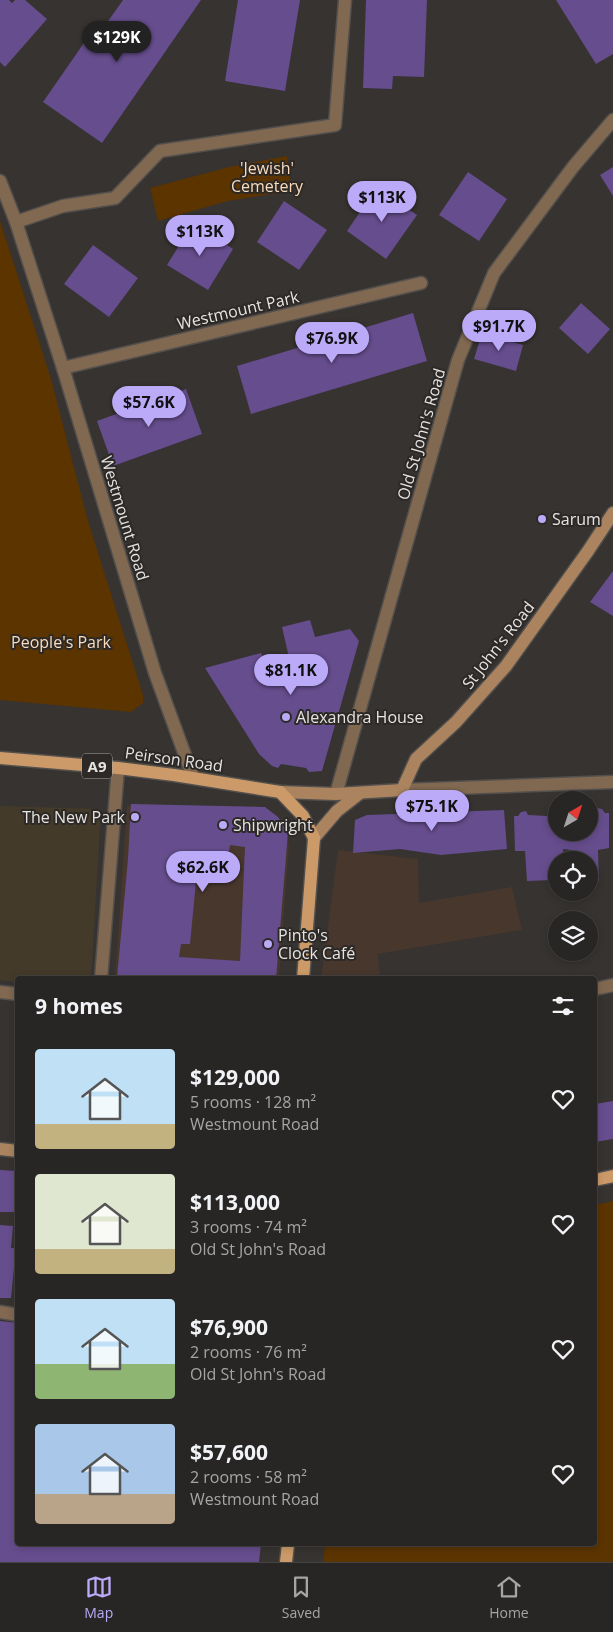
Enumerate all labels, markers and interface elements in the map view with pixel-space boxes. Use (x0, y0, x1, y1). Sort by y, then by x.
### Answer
pin: $129K (82, 20, 152, 63)
text: $129K (93, 26, 141, 48)
park label: 'Jewish' Cemetery (231, 157, 304, 197)
pin: $113K (347, 180, 417, 223)
text: $113K (358, 186, 406, 208)
pin: $113K (165, 214, 235, 257)
text: $113K (176, 220, 224, 242)
street label: Westmount Park (175, 285, 302, 335)
pin: $91.7K (458, 310, 540, 352)
text: $91.7K (473, 315, 525, 337)
pin: $76.9K (291, 322, 373, 364)
text: $76.9K (306, 327, 358, 349)
street label: Old St John's Road (392, 366, 450, 502)
pin: $57.6K (108, 386, 190, 428)
text: $57.6K (123, 391, 175, 413)
street label: Westmount Road (96, 453, 154, 583)
place label: Sarum (552, 508, 601, 530)
marker: Sarum (536, 513, 548, 525)
street label: St John's Road (457, 597, 539, 693)
park label: People's Park (11, 631, 111, 653)
pin: $81.1K (250, 654, 332, 696)
text: $81.1K (265, 659, 317, 681)
place label: Alexandra House (296, 706, 423, 728)
marker: Alexandra House (280, 711, 292, 723)
street label: Peirson Road (124, 741, 224, 777)
road number: A9 (82, 754, 112, 778)
pin: $75.1K (391, 790, 473, 832)
north arrow (548, 791, 598, 841)
map controls (548, 791, 598, 961)
text: $75.1K (406, 795, 458, 817)
place label: The New Park (22, 806, 126, 828)
marker: The New Park (129, 811, 141, 823)
place label: Shipwright (233, 814, 313, 836)
marker: Shipwright (217, 819, 229, 831)
pin: $62.6K (162, 850, 244, 893)
button: locate (548, 851, 598, 901)
text: $62.6K (177, 856, 229, 878)
button: layers (548, 911, 598, 961)
place label: Pinto's Clock Café (278, 924, 355, 964)
marker: Pinto's Clock Café (262, 938, 274, 950)
text: 9 homes (35, 992, 123, 1020)
icon: filters (549, 992, 577, 1020)
text: $129,000 (190, 1063, 280, 1091)
icon: home (75, 1069, 135, 1129)
icon: heart (549, 1085, 577, 1113)
text: 5 rooms · 128 m² (190, 1091, 316, 1113)
text: Westmount Road (190, 1113, 319, 1135)
text: $113,000 (190, 1188, 280, 1216)
icon: home (75, 1194, 135, 1254)
icon: heart (549, 1210, 577, 1238)
text: 3 rooms · 74 m² (190, 1216, 307, 1238)
text: Old St John's Road (190, 1238, 326, 1260)
text: $76,900 (190, 1313, 268, 1341)
icon: home (75, 1319, 135, 1379)
icon: heart (549, 1335, 577, 1363)
text: 2 rooms · 76 m² (190, 1341, 307, 1363)
text: Old St John's Road (190, 1363, 326, 1385)
text: $57,600 (190, 1438, 268, 1466)
icon: home (75, 1444, 135, 1504)
icon: heart (549, 1460, 577, 1488)
text: 2 rooms · 58 m² (190, 1466, 307, 1488)
text: Westmount Road (190, 1488, 319, 1510)
tab: Map (84, 1573, 113, 1622)
tab: Saved (282, 1573, 321, 1622)
tab: Home (489, 1573, 529, 1622)

